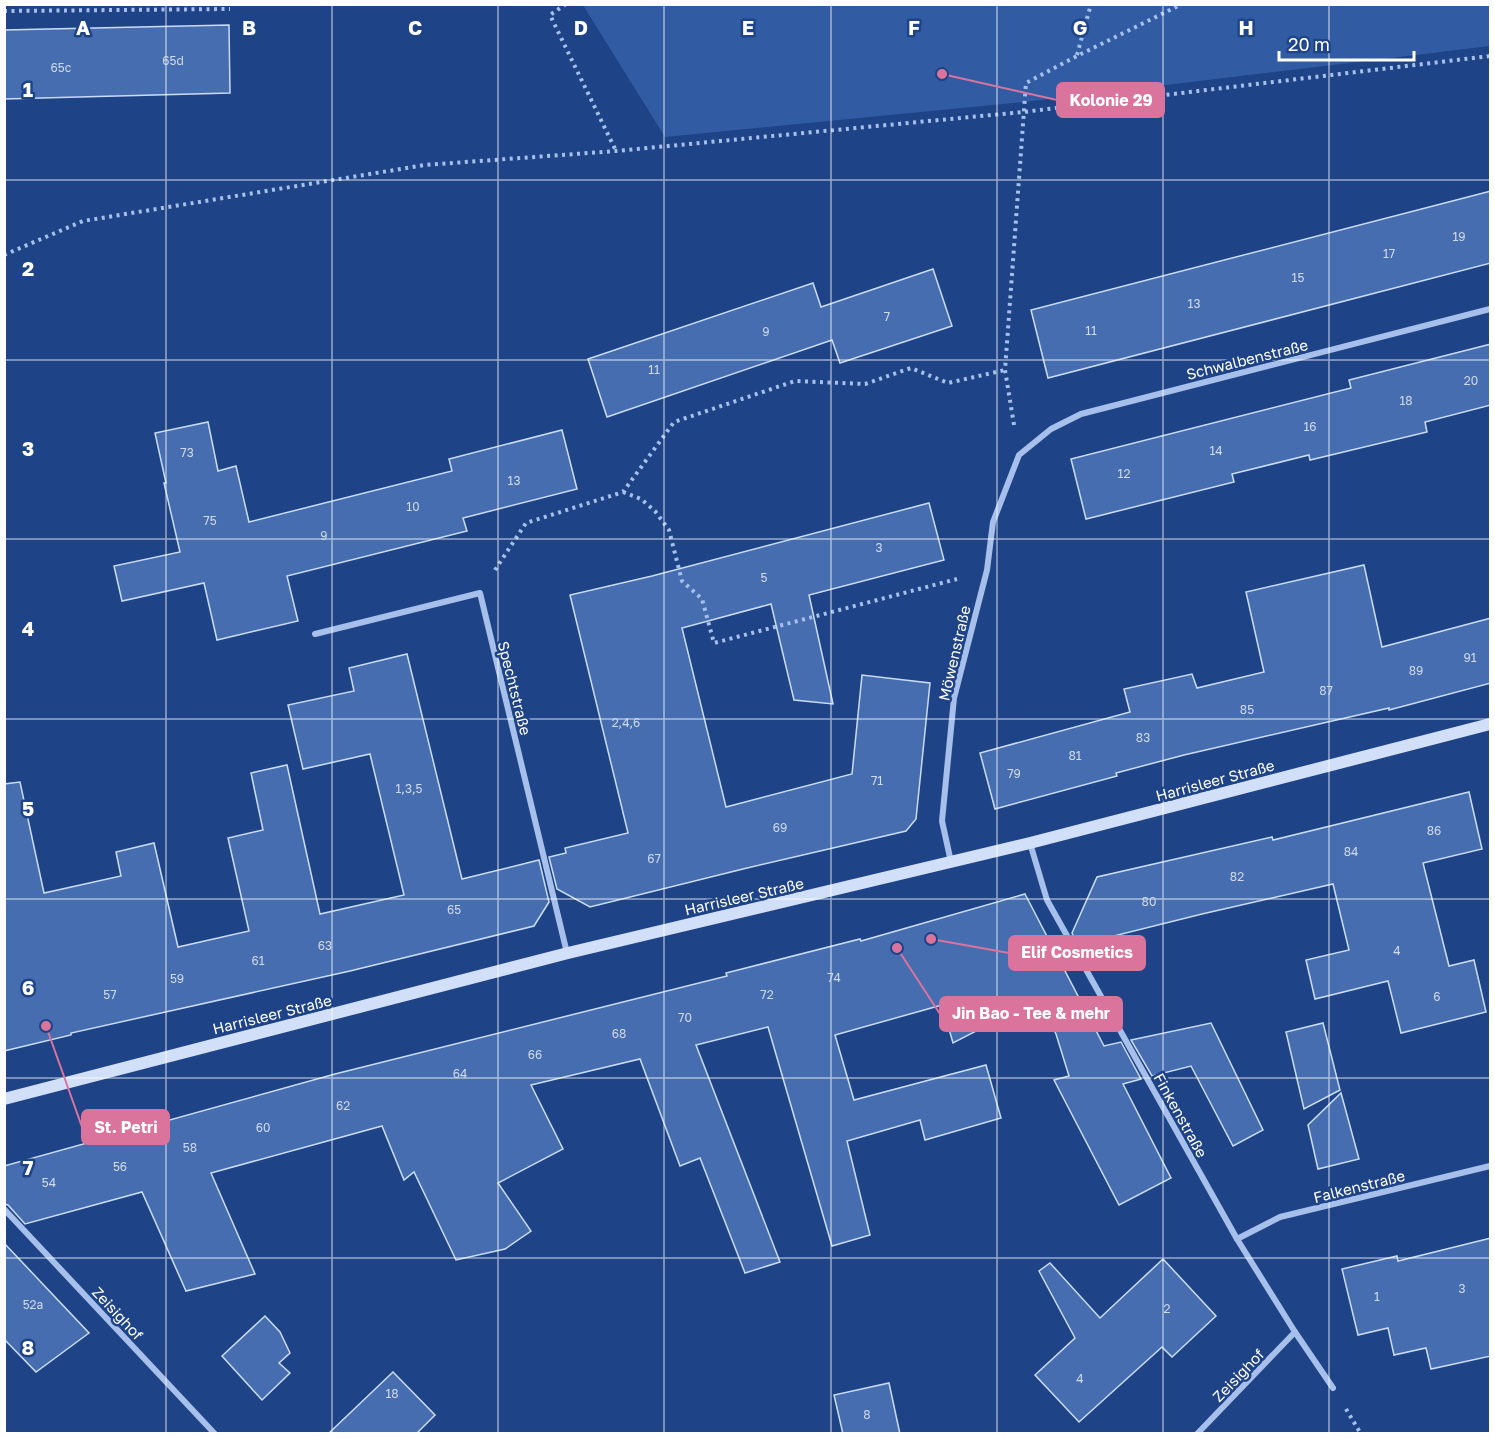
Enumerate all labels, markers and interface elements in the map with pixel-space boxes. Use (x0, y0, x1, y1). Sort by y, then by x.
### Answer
text: A (76, 15, 90, 39)
text: B (242, 15, 256, 39)
text: C (408, 15, 422, 39)
text: D (574, 15, 588, 39)
text: E (742, 15, 754, 39)
text: F (908, 15, 920, 39)
text: G (1073, 15, 1087, 39)
text: H (1238, 15, 1254, 39)
scale bar (1279, 24, 1414, 62)
text: 20 m (1288, 33, 1330, 55)
house number: 65d (162, 53, 184, 68)
house number: 65c (51, 60, 72, 75)
text: 1 (23, 77, 33, 101)
callout: Kolonie 29 (1057, 83, 1164, 117)
text: Kolonie 29 (1069, 90, 1153, 110)
house number: 19 (1452, 229, 1466, 244)
house number: 17 (1383, 246, 1395, 261)
text: 2 (22, 256, 34, 280)
house number: 15 (1292, 270, 1304, 285)
house number: 13 (1188, 296, 1200, 311)
house number: 7 (884, 309, 890, 324)
house number: 11 (1085, 323, 1097, 338)
house number: 9 (762, 324, 770, 339)
street label: Schwalbenstraße (1184, 335, 1310, 383)
house number: 11 (648, 362, 660, 377)
house number: 20 (1464, 373, 1478, 388)
house number: 18 (1399, 393, 1413, 408)
house number: 16 (1303, 419, 1317, 434)
text: 3 (22, 436, 34, 460)
house number: 14 (1209, 443, 1223, 458)
house number: 73 (180, 445, 194, 460)
house number: 12 (1118, 466, 1130, 481)
house number: 13 (508, 473, 520, 488)
house number: 10 (406, 499, 420, 514)
house number: 75 (203, 513, 217, 528)
house number: 9 (320, 528, 328, 543)
house number: 3 (875, 540, 883, 555)
house number: 5 (761, 570, 768, 585)
street label: Möwenstraße (934, 603, 974, 702)
text: 4 (22, 616, 34, 640)
street label: Spechtstraße (495, 639, 535, 737)
house number: 91 (1463, 650, 1477, 665)
house number: 89 (1409, 663, 1423, 678)
house number: 87 (1319, 683, 1333, 698)
house number: 85 (1240, 702, 1254, 717)
house number: 2,4,6 (612, 715, 640, 730)
house number: 83 (1136, 730, 1150, 745)
house number: 81 (1068, 748, 1082, 763)
street label: Harrisleer Straße (1154, 755, 1277, 804)
house number: 79 (1007, 766, 1021, 781)
house number: 71 (871, 773, 883, 788)
house number: 1,3,5 (395, 781, 423, 796)
text: 5 (22, 796, 34, 820)
house number: 69 (773, 820, 787, 835)
house number: 86 (1427, 823, 1441, 838)
house number: 84 (1344, 844, 1358, 859)
house number: 67 (647, 851, 661, 866)
house number: 82 (1230, 869, 1244, 884)
street label: Harrisleer Straße (683, 873, 806, 919)
house number: 80 (1142, 894, 1156, 909)
house number: 65 (447, 902, 461, 917)
callout: Elif Cosmetics (1009, 936, 1145, 970)
house number: 63 (318, 938, 332, 953)
text: Elif Cosmetics (1021, 942, 1133, 962)
house number: 4 (1393, 943, 1401, 958)
house number: 61 (251, 953, 265, 968)
house number: 74 (827, 970, 841, 985)
house number: 59 (170, 971, 184, 986)
text: 6 (22, 975, 34, 999)
house number: 57 (103, 987, 117, 1002)
house number: 72 (760, 987, 774, 1002)
house number: 6 (1433, 989, 1441, 1004)
street label: Harrisleer Straße (211, 990, 334, 1037)
callout: Jin Bao - Tee & mehr (940, 997, 1122, 1031)
text: Jin Bao - Tee & mehr (952, 1003, 1110, 1023)
house number: 70 (678, 1010, 692, 1025)
house number: 68 (612, 1026, 626, 1041)
house number: 66 (528, 1047, 542, 1062)
house number: 64 (453, 1066, 467, 1081)
street label: Finkenstraße (1150, 1070, 1212, 1161)
house number: 62 (336, 1098, 350, 1113)
callout: St. Petri (82, 1110, 169, 1144)
text: St. Petri (94, 1117, 158, 1137)
house number: 60 (256, 1120, 270, 1135)
house number: 58 (183, 1140, 197, 1155)
text: 7 (23, 1155, 34, 1179)
house number: 56 (113, 1159, 127, 1174)
street label: Falkenstraße (1311, 1166, 1407, 1206)
house number: 54 (42, 1175, 56, 1190)
house number: 3 (1458, 1281, 1466, 1296)
street label: Zeisighof (89, 1283, 148, 1344)
house number: 1 (1374, 1289, 1380, 1304)
house number: 52a (23, 1297, 43, 1312)
house number: 2 (1164, 1301, 1171, 1316)
text: 8 (22, 1335, 34, 1359)
street label: Zeisighof (1209, 1345, 1268, 1405)
house number: 4 (1076, 1371, 1084, 1386)
house number: 18 (385, 1386, 399, 1401)
house number: 8 (863, 1407, 871, 1422)

